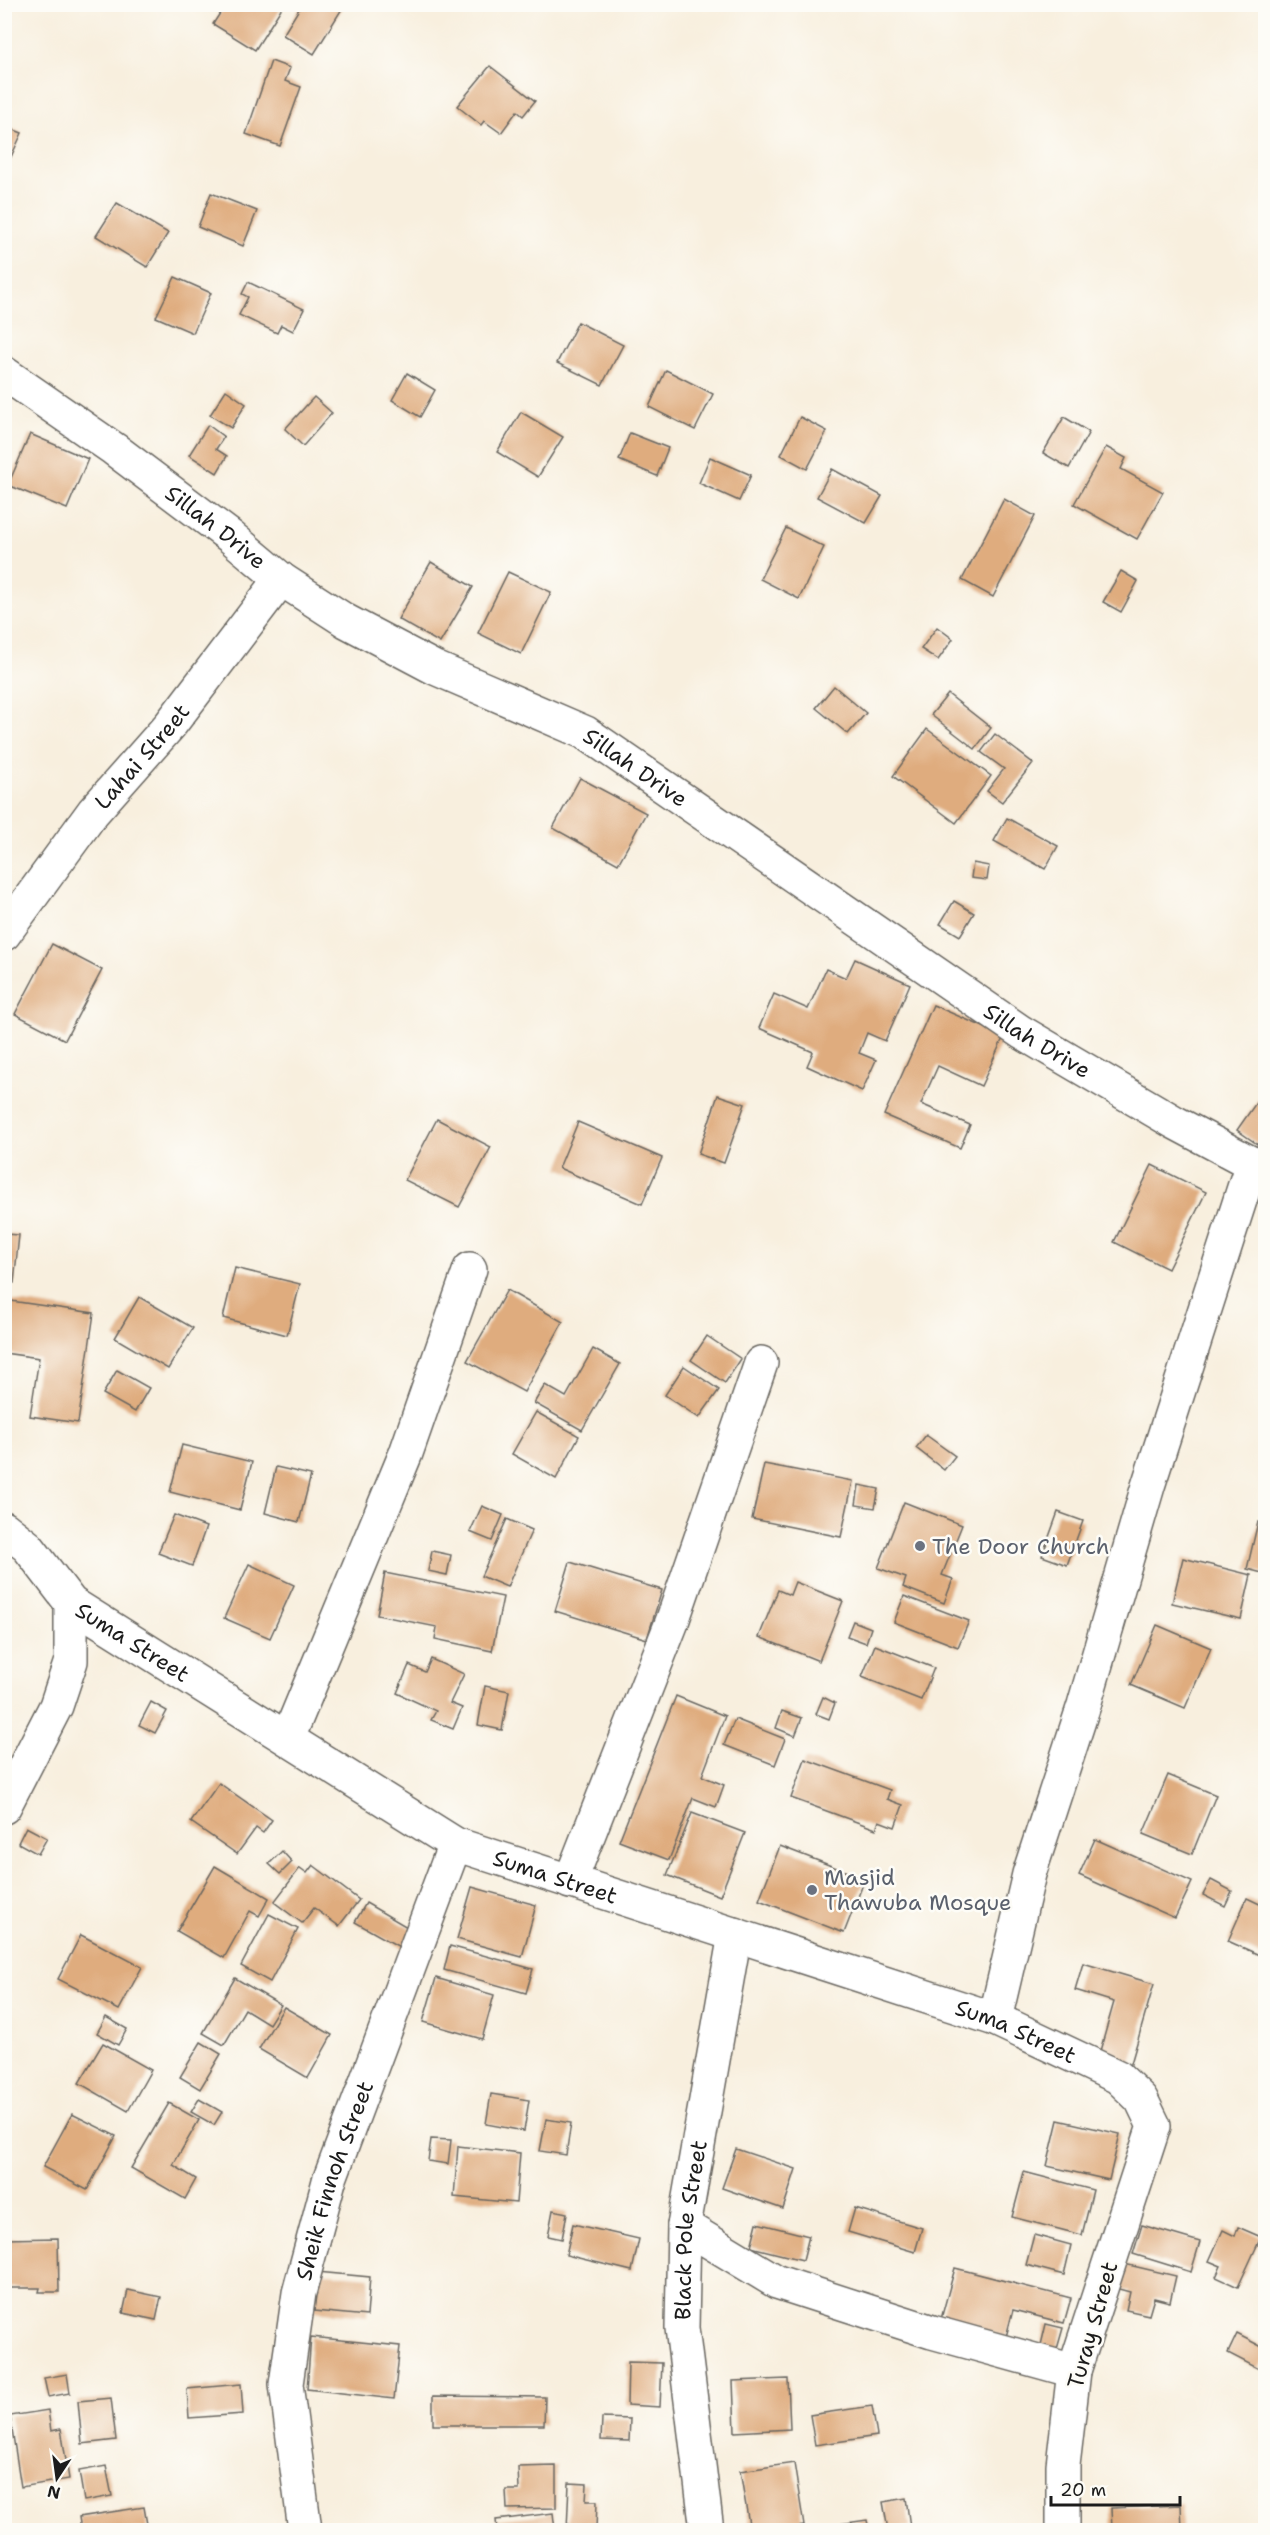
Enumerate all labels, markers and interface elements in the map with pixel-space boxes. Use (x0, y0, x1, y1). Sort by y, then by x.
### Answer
street label: Sillah Drive (159, 479, 272, 576)
street label: Lahai Street (88, 698, 196, 816)
street label: Sillah Drive (577, 721, 693, 814)
street label: Sillah Drive (978, 997, 1096, 1085)
place label: The Door Church (932, 1532, 1109, 1561)
marker: The Door Church (913, 1539, 927, 1553)
street label: Suma Street (70, 1596, 195, 1689)
street label: Suma Street (489, 1843, 621, 1911)
place label: Masjid Thawuba Mosque (824, 1863, 1012, 1917)
marker: Masjid Thawuba Mosque (805, 1883, 819, 1897)
street label: Suma Street (952, 1993, 1081, 2070)
street label: Sheik Finnoh Street (289, 2077, 380, 2283)
street label: Black Pole Street (668, 2138, 714, 2320)
street label: Turay Street (1061, 2258, 1124, 2392)
north arrow (27, 2448, 87, 2508)
scale bar (1051, 2469, 1180, 2507)
text: 20 m (1060, 2478, 1106, 2502)
text: N (45, 2480, 62, 2504)

